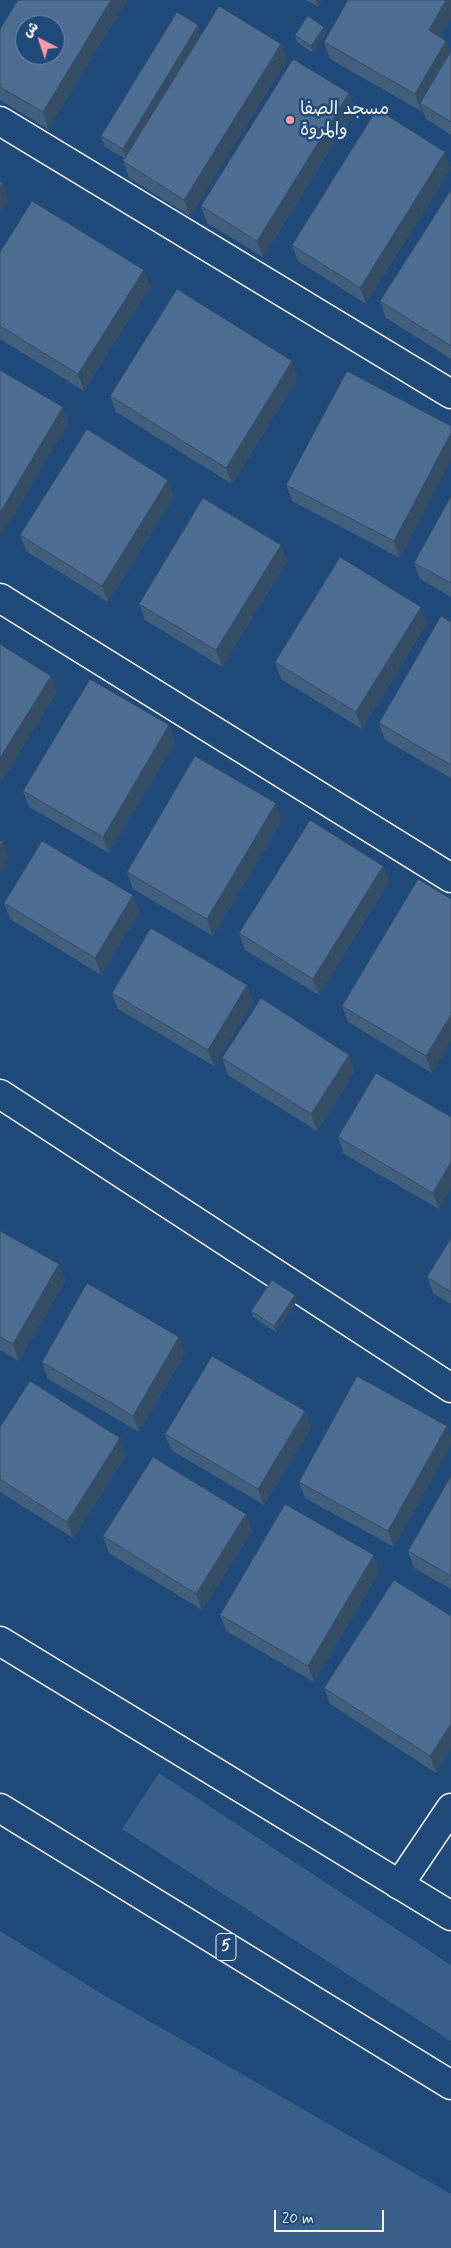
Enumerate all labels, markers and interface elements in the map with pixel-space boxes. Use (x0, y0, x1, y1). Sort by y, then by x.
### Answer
north arrow (15, 15, 65, 65)
text: ش (19, 18, 43, 41)
place label: مسجد الصفا والمروة (300, 99, 389, 142)
marker: مسجد الصفا والمروة (284, 114, 296, 126)
road number: 5 (216, 1934, 236, 1960)
scale bar (276, 2200, 386, 2232)
text: 20 m (282, 2209, 314, 2229)

